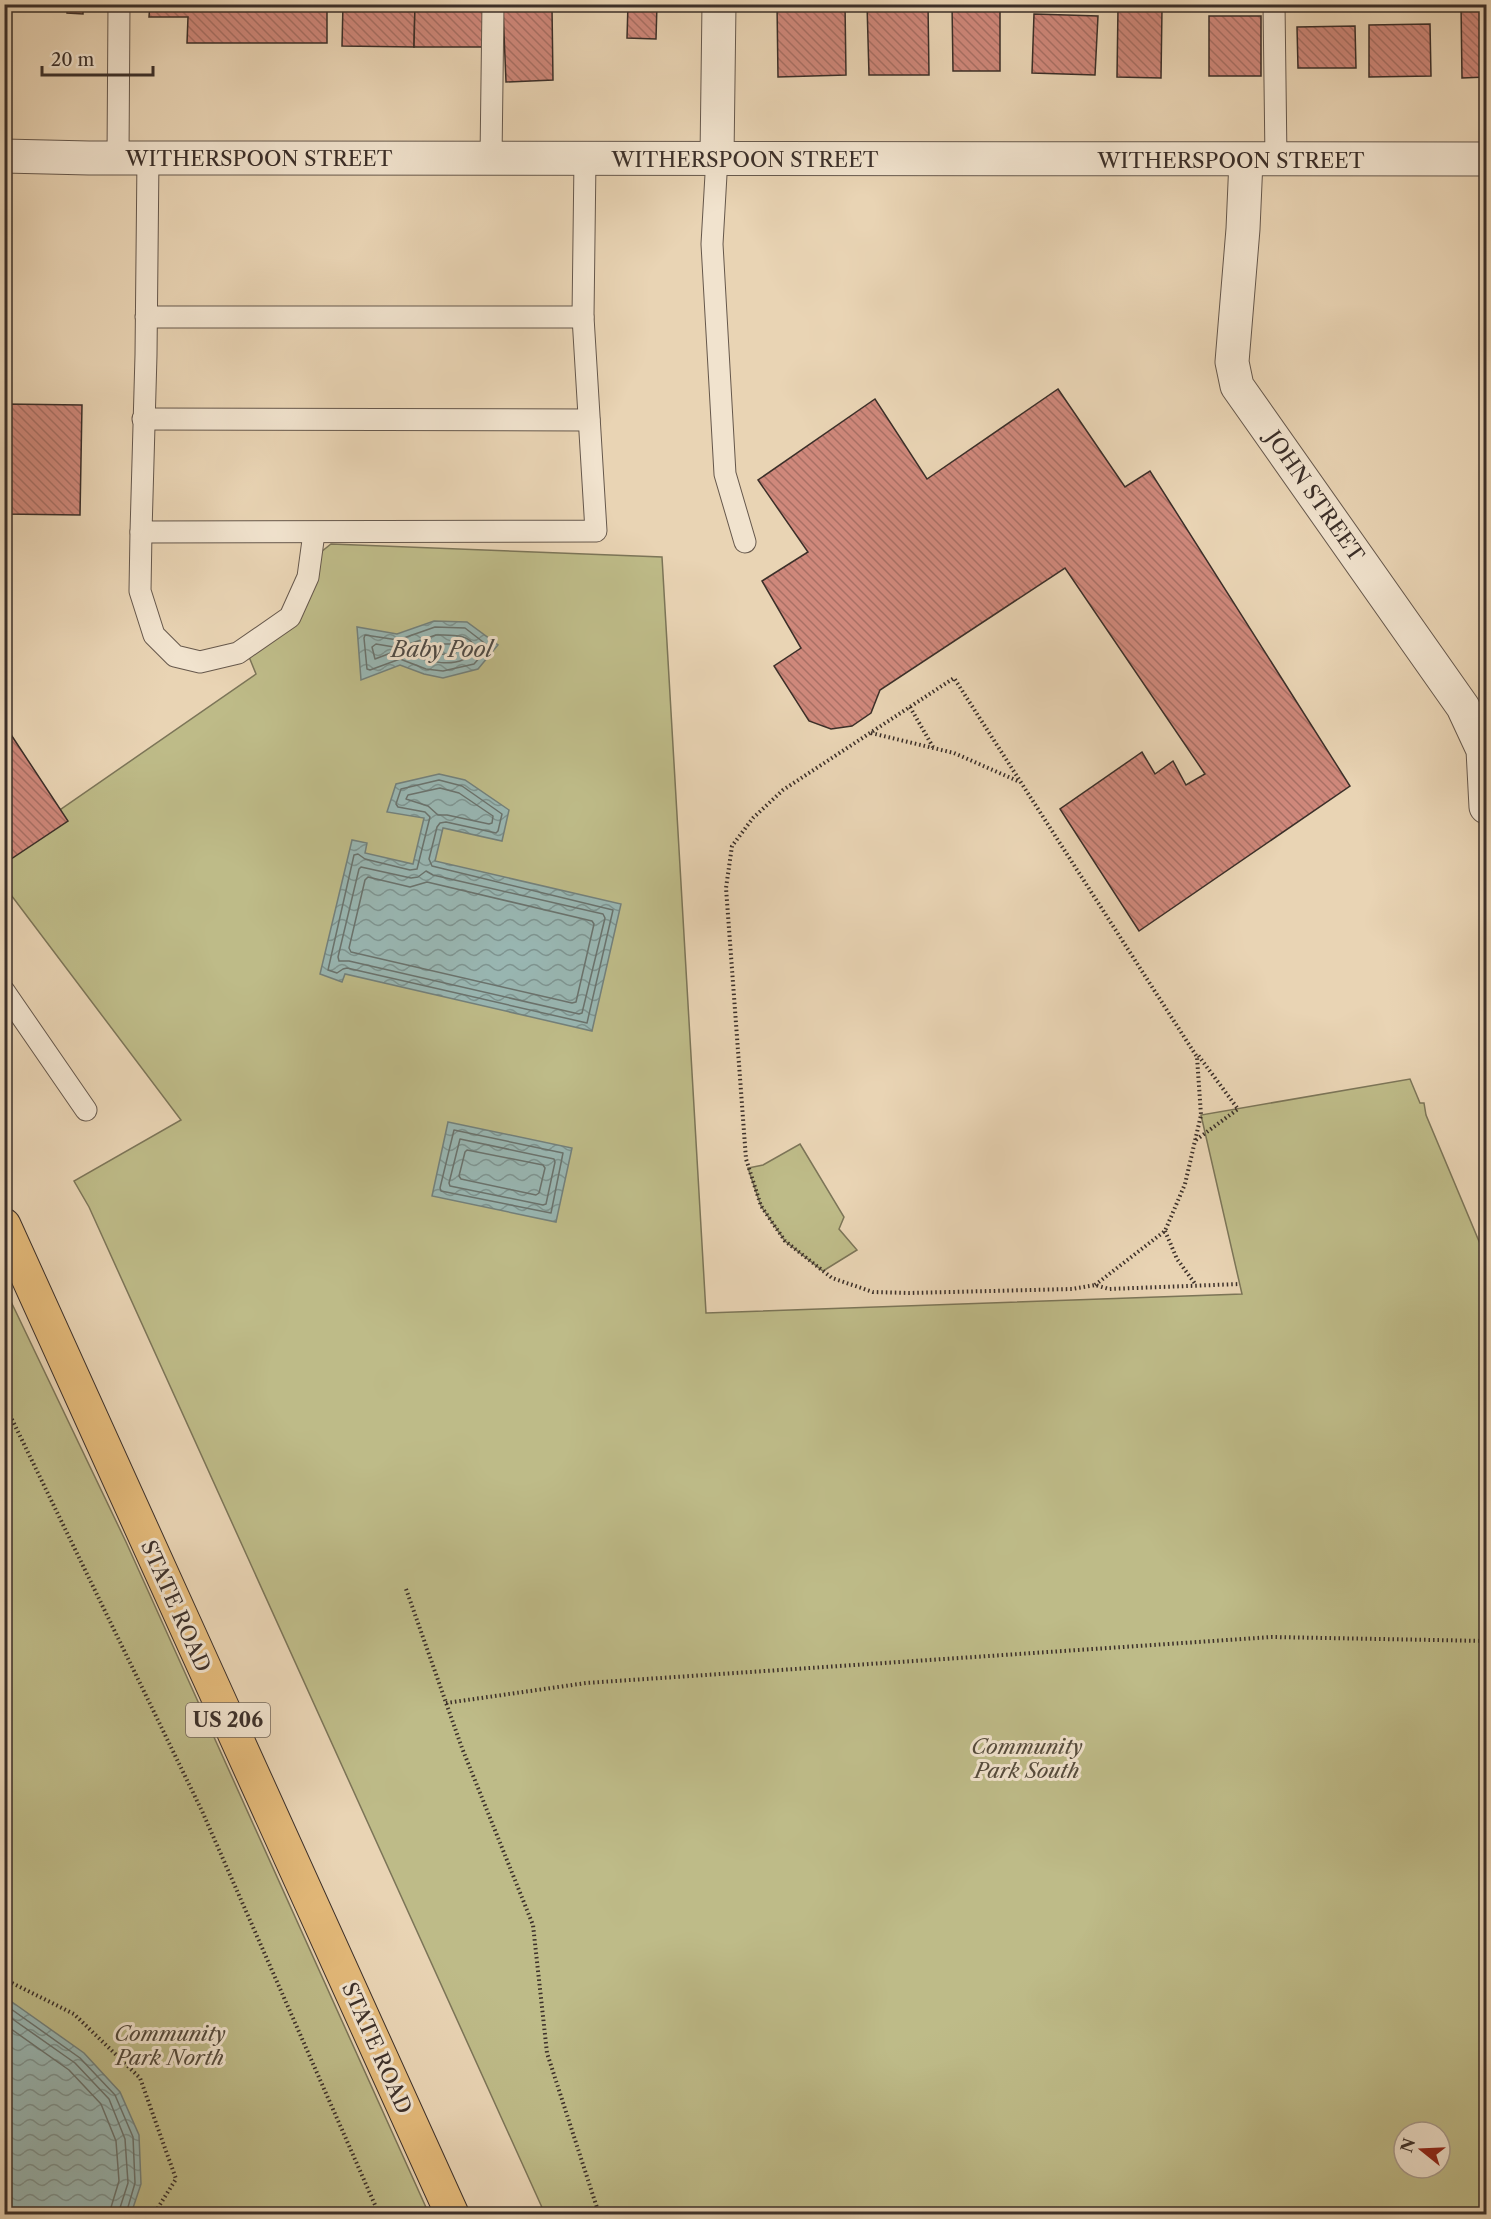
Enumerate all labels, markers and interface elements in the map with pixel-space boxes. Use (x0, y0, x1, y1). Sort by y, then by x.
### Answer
scale bar (42, 39, 153, 77)
text: 20 m (51, 49, 95, 71)
street label: WITHERSPOON STREET (125, 146, 393, 171)
street label: WITHERSPOON STREET (611, 147, 879, 172)
street label: WITHERSPOON STREET (1097, 148, 1365, 173)
street label: JOHN STREET (1259, 423, 1370, 566)
water label: Baby Pool (389, 636, 496, 663)
street label: STATE ROAD (136, 1536, 216, 1676)
road number: US 206 (186, 1703, 270, 1737)
park label: Community Park South (971, 1734, 1083, 1783)
street label: STATE ROAD (337, 1978, 417, 2118)
park label: Community Park North (114, 2021, 226, 2070)
north arrow (1392, 2120, 1452, 2180)
text: N (1396, 2136, 1419, 2155)

